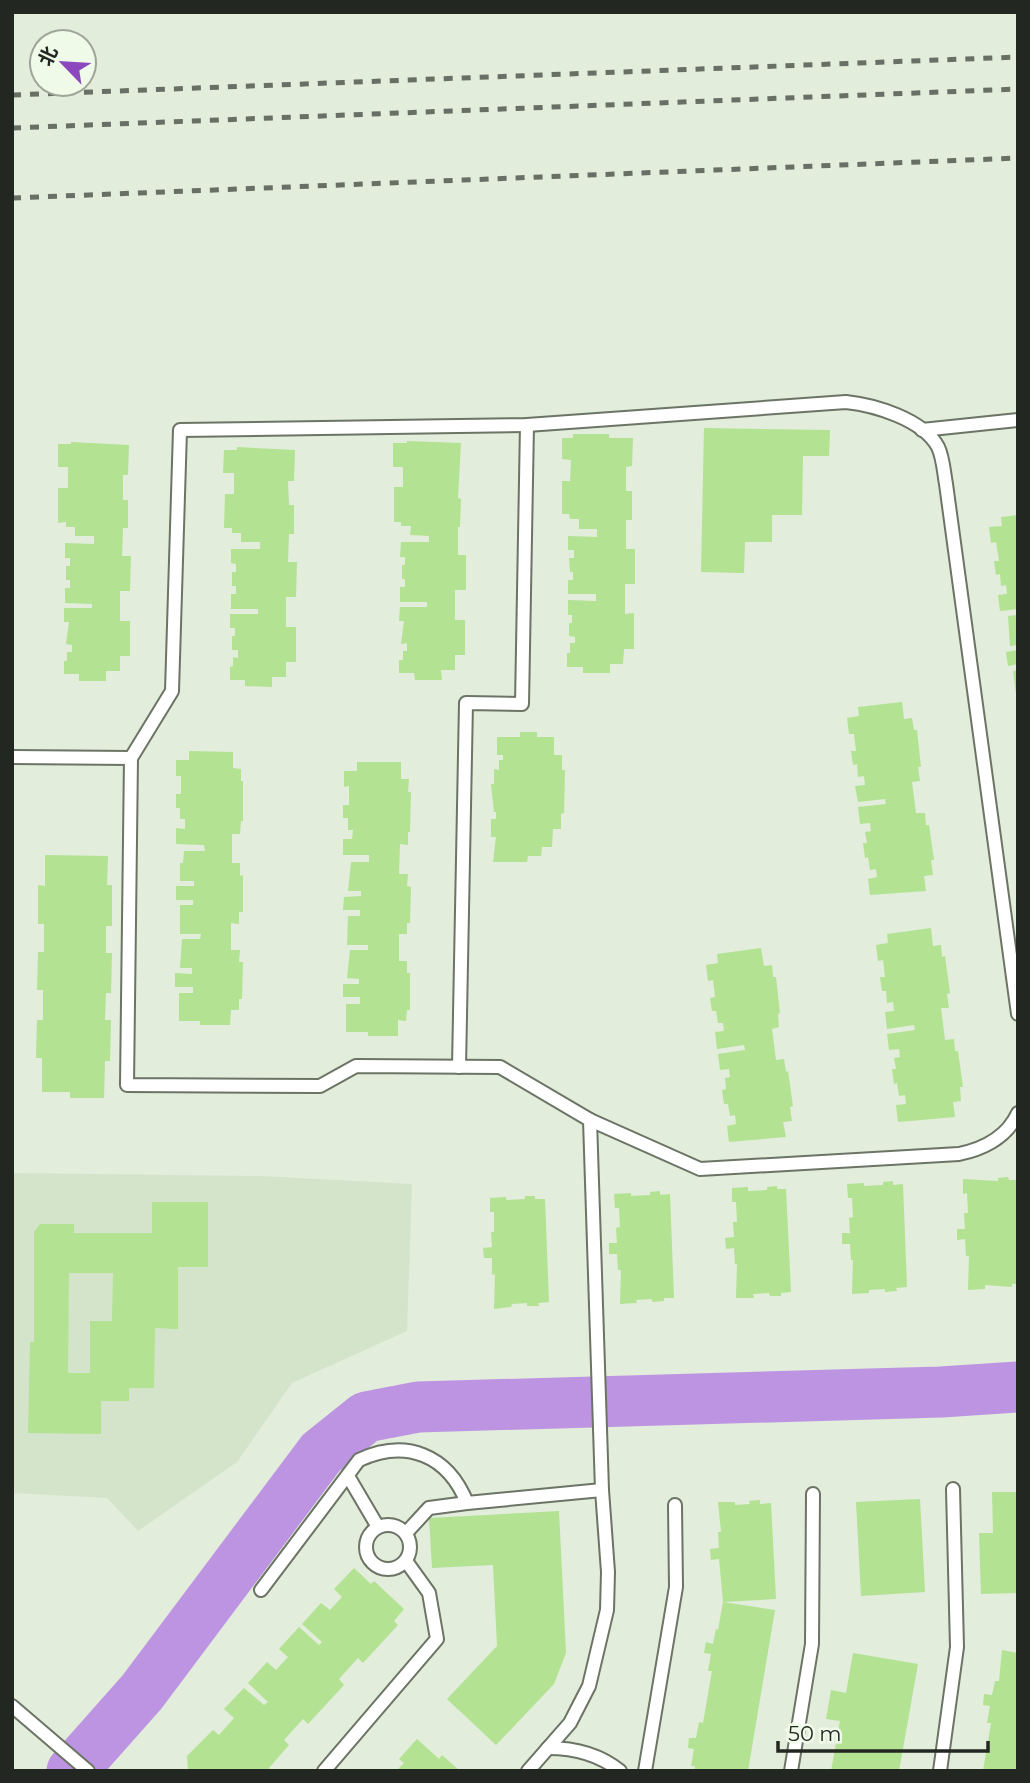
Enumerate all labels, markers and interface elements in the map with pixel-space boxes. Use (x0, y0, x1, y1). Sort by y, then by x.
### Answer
north arrow (28, 28, 98, 98)
text: 北 (34, 43, 62, 70)
scale bar (778, 1710, 988, 1754)
text: 50 m (788, 1721, 842, 1746)

